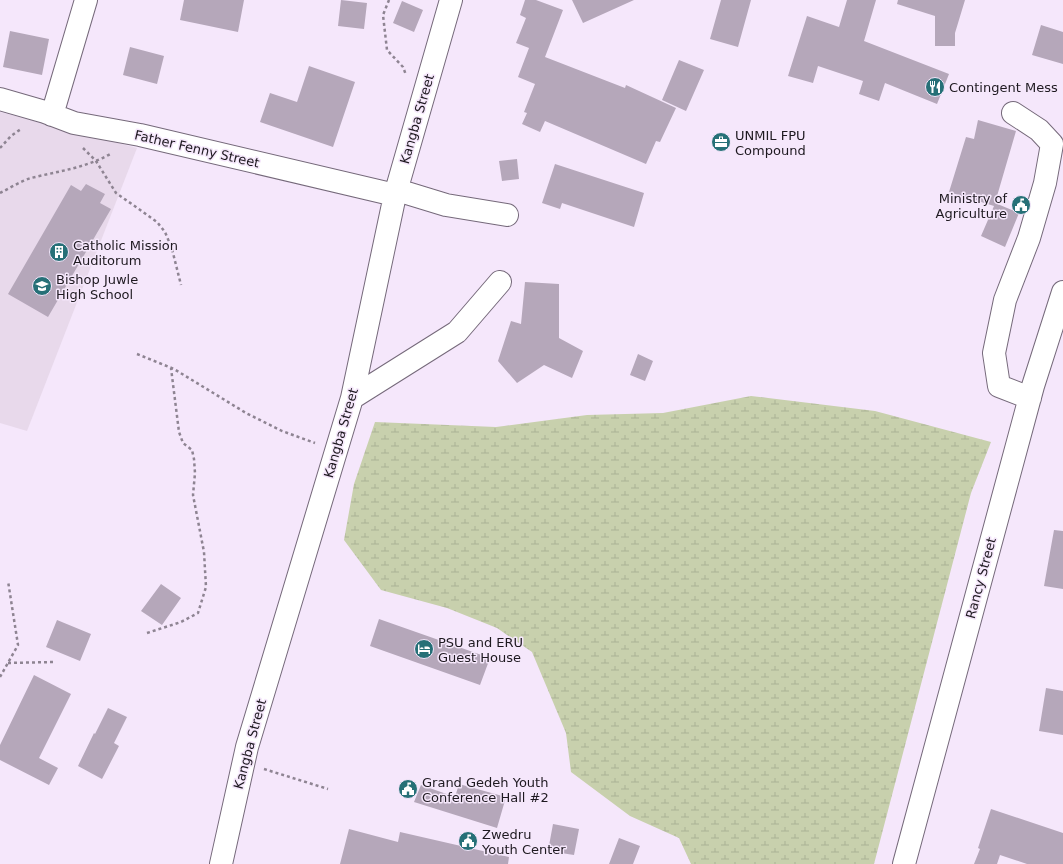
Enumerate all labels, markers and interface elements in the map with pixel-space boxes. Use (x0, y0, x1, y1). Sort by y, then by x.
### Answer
street label: Kangba Street (397, 72, 437, 166)
restaurant icon: Contingent Mess (924, 76, 946, 98)
place label: Contingent Mess (949, 80, 1058, 95)
street label: Father Fenny Street (133, 127, 261, 171)
place label: UNMIL FPU Compound (735, 128, 806, 158)
office icon: UNMIL FPU Compound (710, 131, 732, 153)
place label: Ministry of Agriculture (936, 191, 1007, 221)
public building icon: Ministry of Agriculture (1010, 194, 1032, 216)
place label: Catholic Mission Auditorum (73, 238, 178, 268)
building icon: Catholic Mission Auditorum (48, 241, 70, 263)
place label: Bishop Juwle High School (56, 272, 138, 302)
school or university icon: Bishop Juwle High School (31, 275, 53, 297)
street label: Kangba Street (321, 386, 361, 480)
street label: Rancy Street (963, 536, 999, 620)
place label: PSU and ERU Guest House (438, 635, 523, 665)
hotel icon: PSU and ERU Guest House (413, 638, 435, 660)
street label: Kangba Street (231, 697, 269, 791)
place label: Grand Gedeh Youth Conference Hall #2 (422, 775, 549, 805)
public building icon: Grand Gedeh Youth Conference Hall #2 (397, 778, 419, 800)
place label: Zwedru Youth Center (481, 827, 566, 857)
public building icon: Zwedru Youth Center (457, 830, 479, 852)

